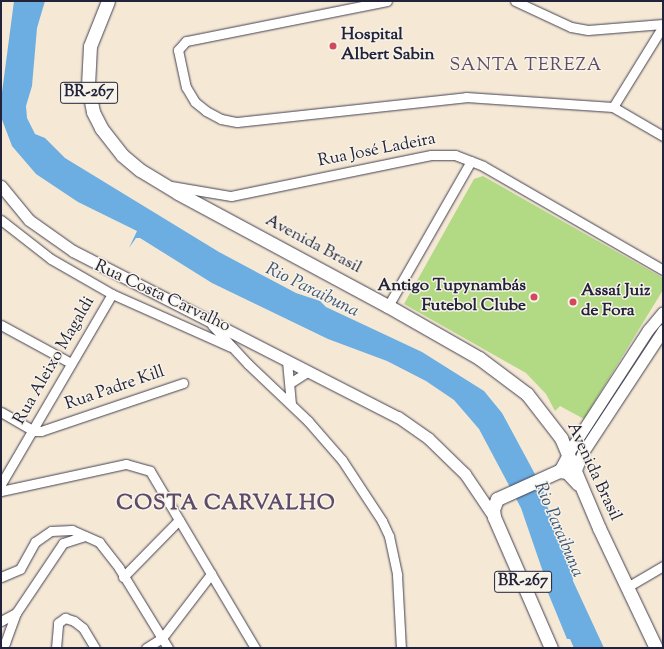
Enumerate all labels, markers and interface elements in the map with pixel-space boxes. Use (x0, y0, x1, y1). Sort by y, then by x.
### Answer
place label: Hospital Albert Sabin (341, 26, 435, 66)
marker: Hospital Albert Sabin (328, 41, 338, 51)
district label: SANTA TEREZA (450, 55, 602, 77)
road number: BR-267 (60, 79, 118, 107)
street label: Rua José Ladeira (316, 130, 438, 172)
street label: Avenida Brasil (261, 211, 365, 279)
street label: Rua Costa Carvalho (91, 257, 233, 337)
water label: Rio Paraibuna (262, 259, 362, 323)
place label: Antigo Tupynambás Futebol Clube (377, 277, 526, 317)
place label: Assaí Juiz de Fora (581, 282, 650, 322)
marker: Antigo Tupynambás Futebol Clube (529, 292, 539, 302)
street label: Rua Aleixo Magaldi (10, 293, 100, 429)
marker: Assaí Juiz de Fora (568, 297, 578, 307)
street label: Rua Padre Kill (63, 362, 167, 416)
street label: Avenida Brasil (561, 420, 625, 524)
water label: Rio Paraibuna (528, 479, 588, 581)
district label: COSTA CARVALHO (116, 491, 336, 517)
road number: BR-267 (494, 568, 552, 596)

